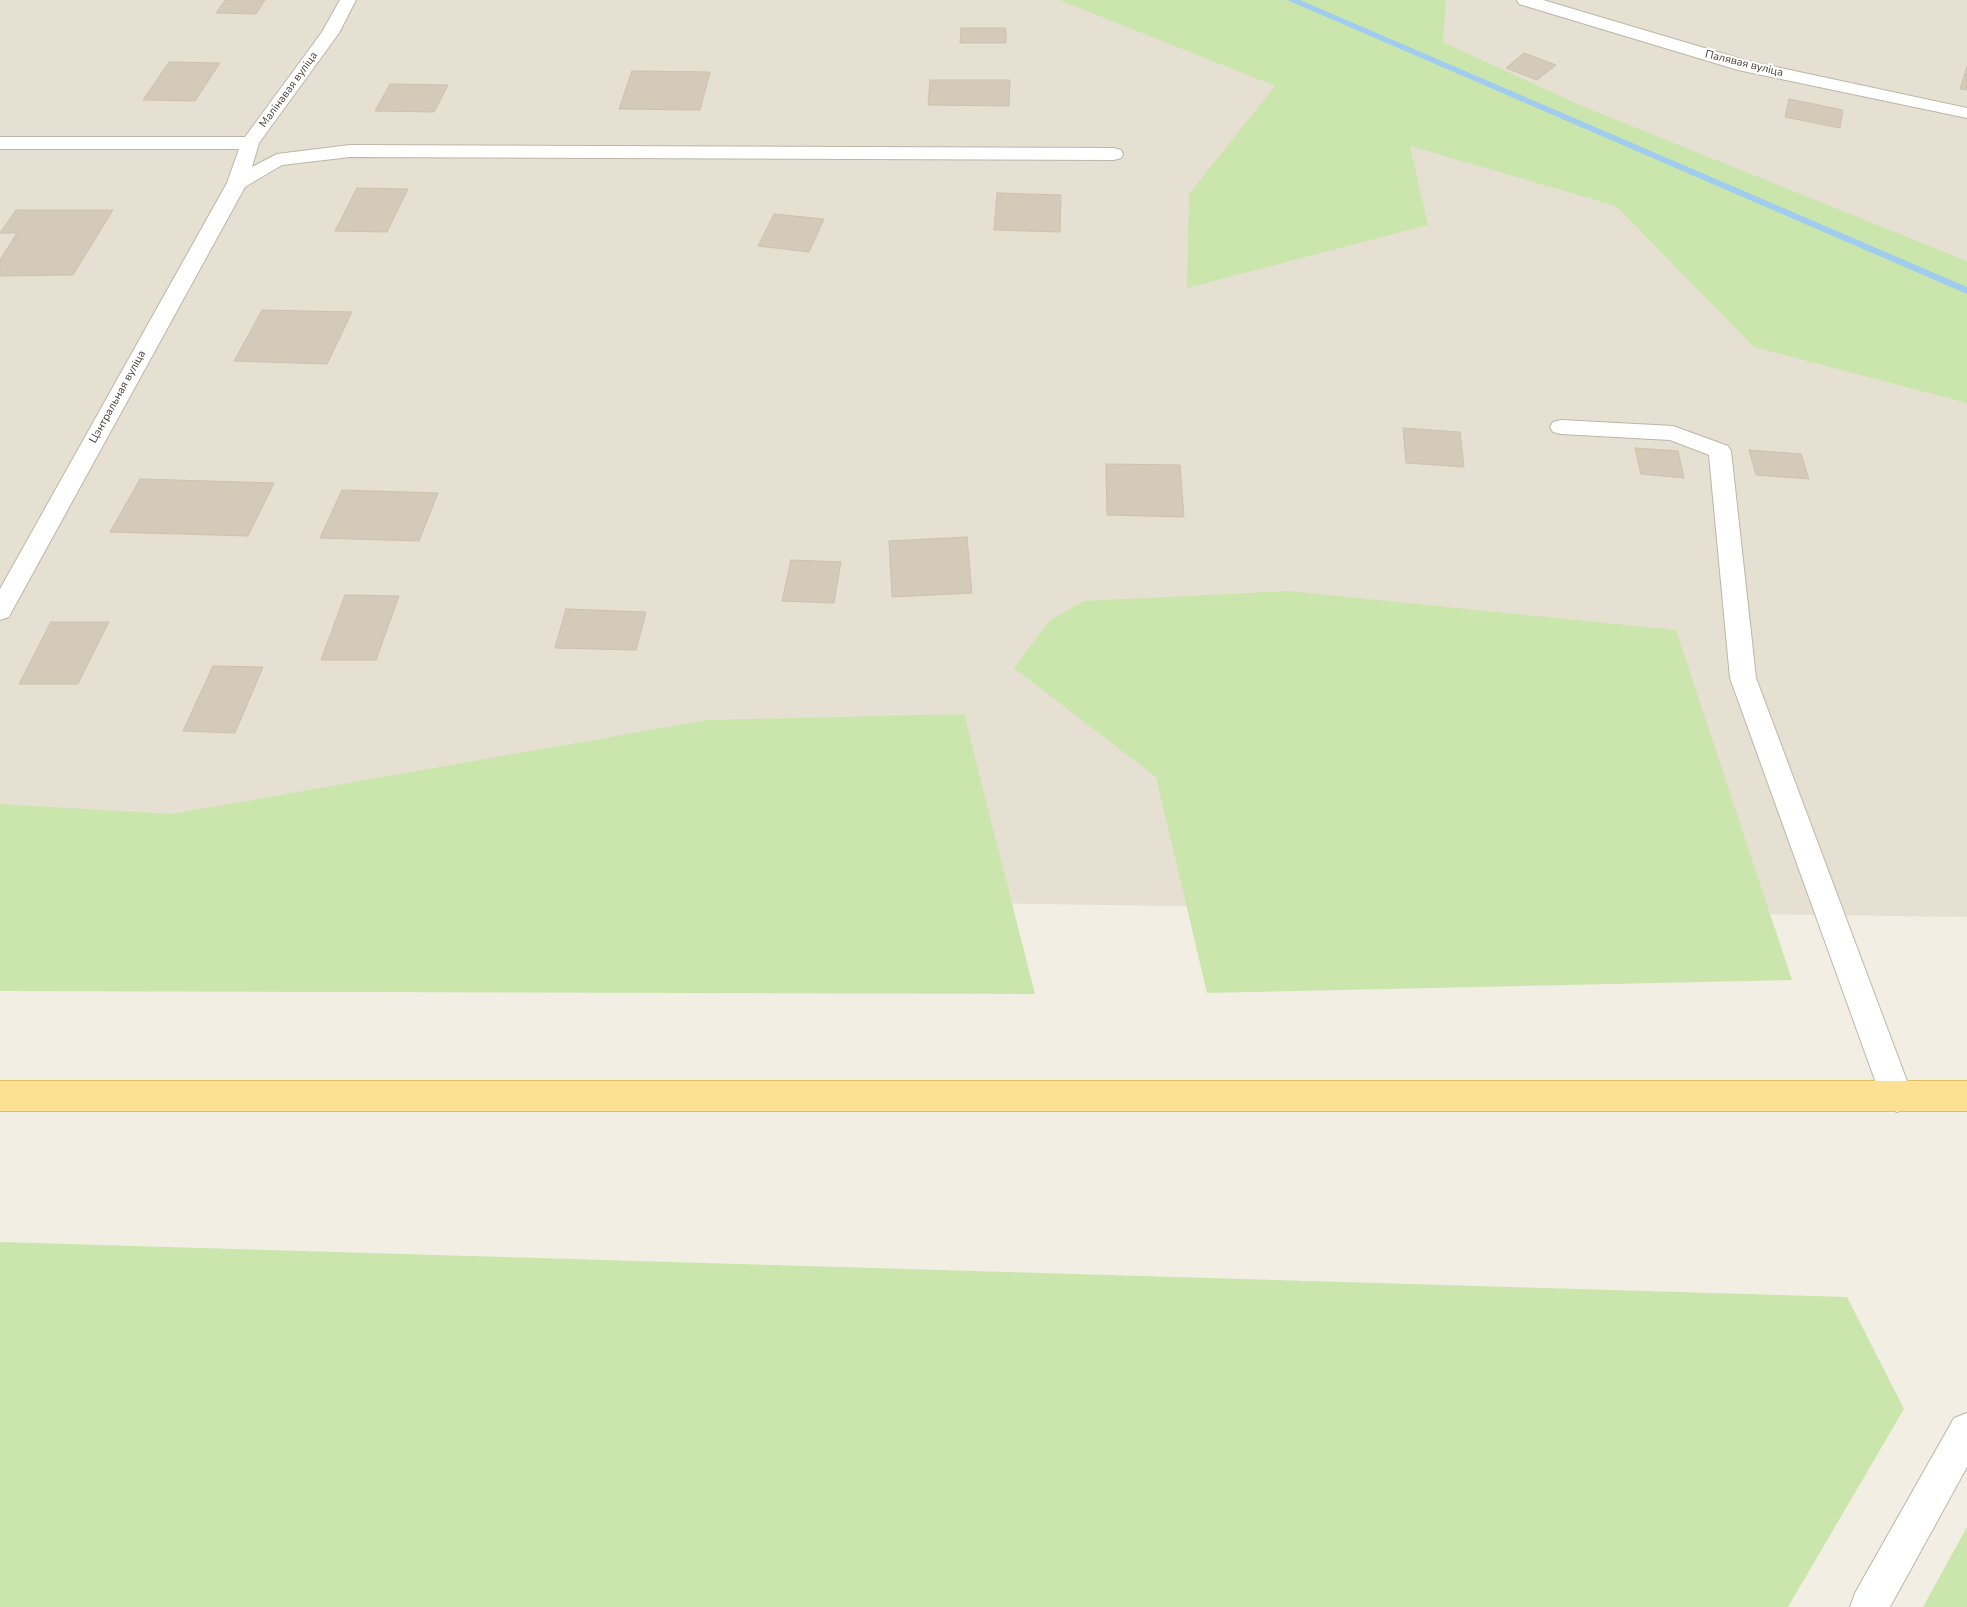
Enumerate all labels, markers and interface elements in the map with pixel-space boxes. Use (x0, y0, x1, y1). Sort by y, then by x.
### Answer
street label: Палявая вуліца (1704, 48, 1784, 80)
street label: Малінавая вуліца (257, 50, 321, 130)
street label: Цэнтральная вуліца (87, 348, 149, 446)

